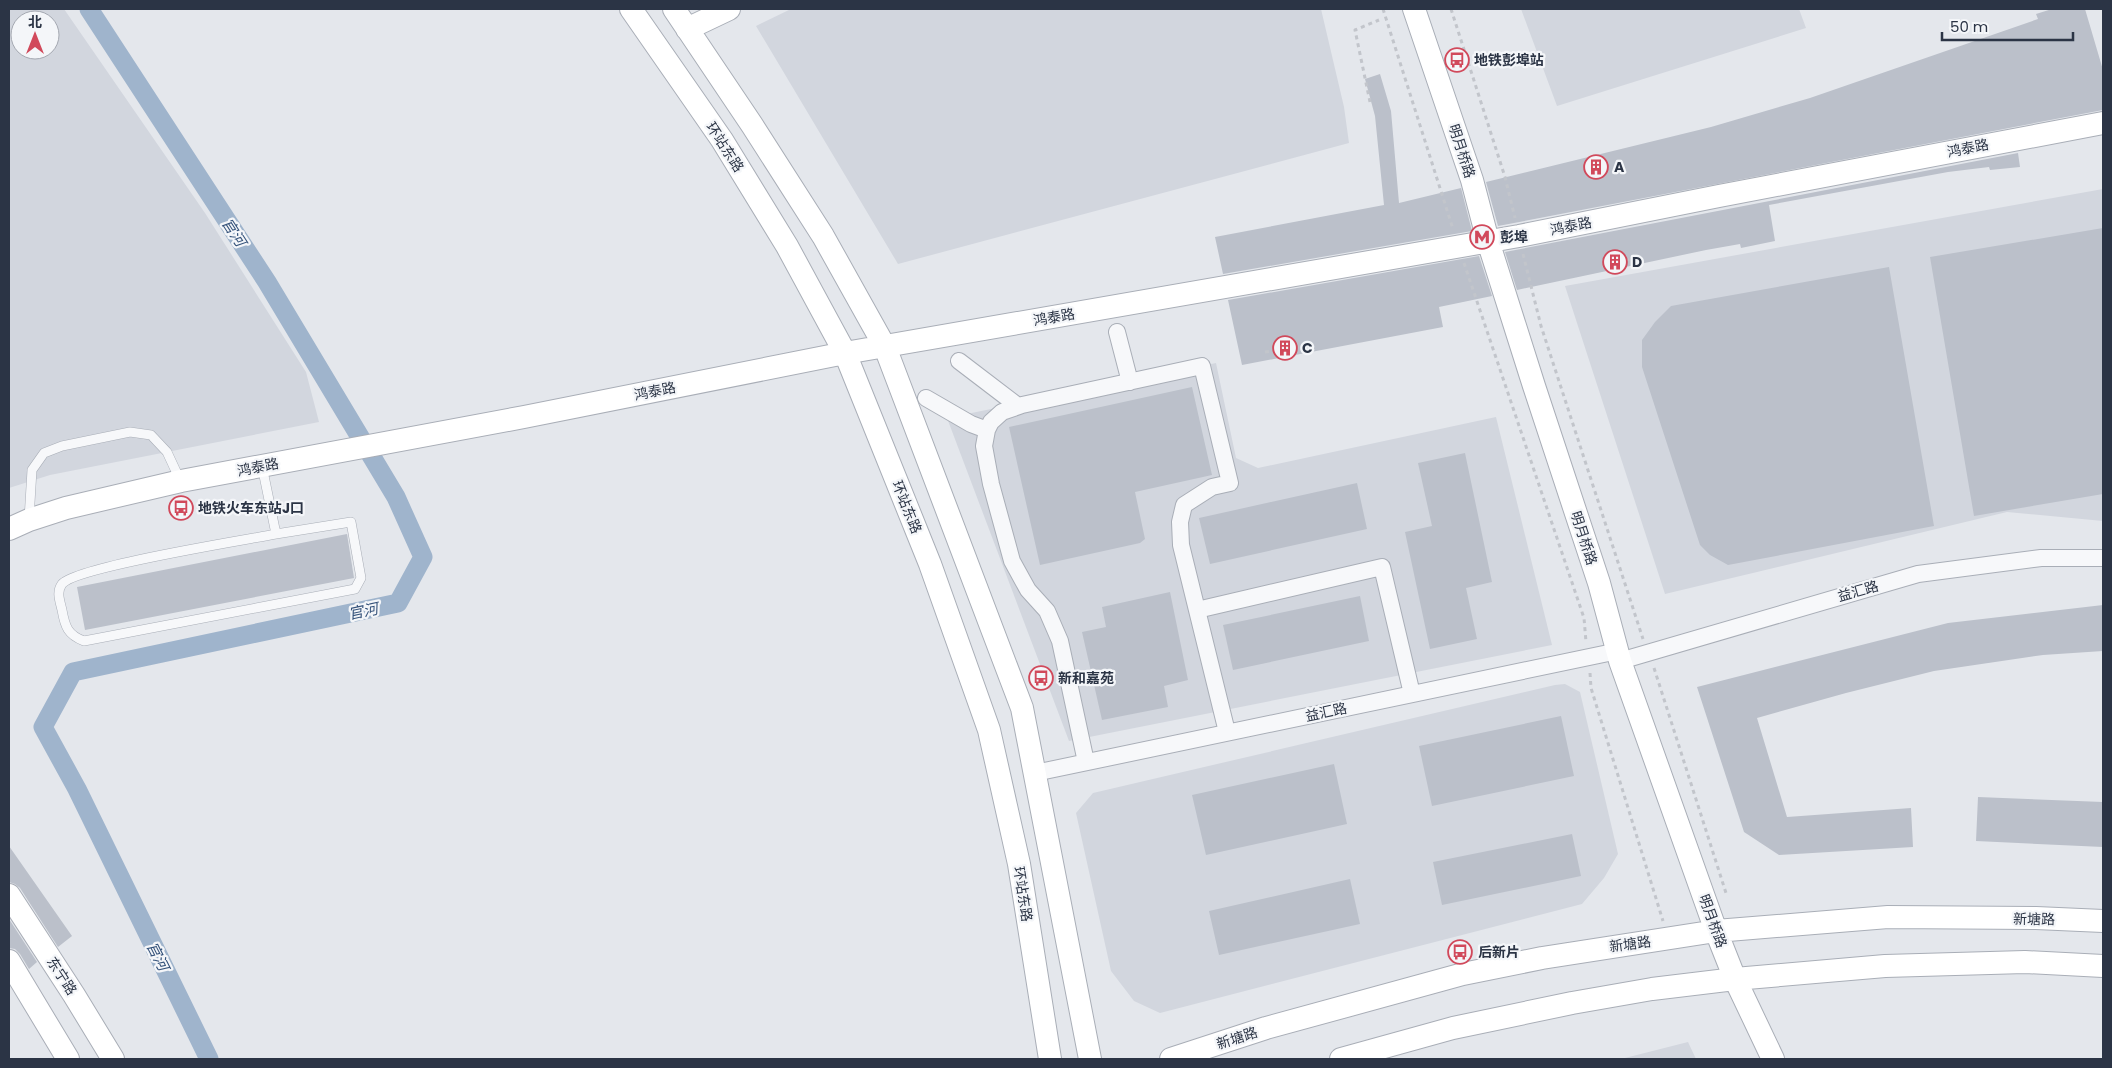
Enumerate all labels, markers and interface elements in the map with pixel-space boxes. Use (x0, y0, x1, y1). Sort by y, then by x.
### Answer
north arrow (10, 10, 60, 60)
scale bar (1942, 10, 2073, 42)
text: 北 (28, 12, 42, 32)
text: 50 m (1950, 16, 1988, 37)
bus stop icon: 地铁彭埠站 (1444, 47, 1470, 73)
place label: 地铁彭埠站 (1474, 50, 1544, 70)
street label: 环站东路 (701, 118, 749, 176)
street label: 明月桥路 (1444, 121, 1480, 181)
street label: 鸿泰路 (1945, 134, 1991, 162)
building icon: A (1583, 154, 1609, 180)
place label: A (1614, 157, 1625, 177)
street label: 鸿泰路 (1548, 212, 1594, 240)
water label: 官河 (217, 214, 253, 253)
metro station icon: 彭埠 (1469, 224, 1495, 250)
place label: 彭埠 (1500, 227, 1528, 247)
building icon: D (1602, 249, 1628, 275)
place label: D (1632, 252, 1642, 272)
street label: 鸿泰路 (1032, 304, 1076, 330)
building icon: C (1272, 335, 1298, 361)
place label: C (1302, 338, 1313, 358)
street label: 鸿泰路 (632, 377, 678, 405)
street label: 鸿泰路 (235, 453, 281, 481)
street label: 环站东路 (887, 477, 927, 537)
bus stop icon: 地铁火车东站J口 (168, 495, 194, 521)
place label: 地铁火车东站J口 (198, 498, 304, 518)
street label: 明月桥路 (1566, 508, 1602, 568)
street label: 益汇路 (1835, 576, 1881, 606)
water label: 官河 (346, 597, 383, 624)
bus stop icon: 新和嘉苑 (1028, 665, 1054, 691)
place label: 新和嘉苑 (1058, 668, 1114, 688)
street label: 益汇路 (1303, 698, 1349, 726)
street label: 环站东路 (1009, 865, 1037, 923)
street label: 明月桥路 (1694, 891, 1732, 951)
street label: 新塘路 (2013, 909, 2055, 929)
street label: 新塘路 (1608, 931, 1652, 957)
water label: 官河 (142, 938, 176, 977)
bus stop icon: 后新片 (1447, 939, 1473, 965)
place label: 后新片 (1478, 942, 1520, 962)
street label: 东宁路 (42, 953, 82, 999)
street label: 新塘路 (1214, 1022, 1260, 1054)

